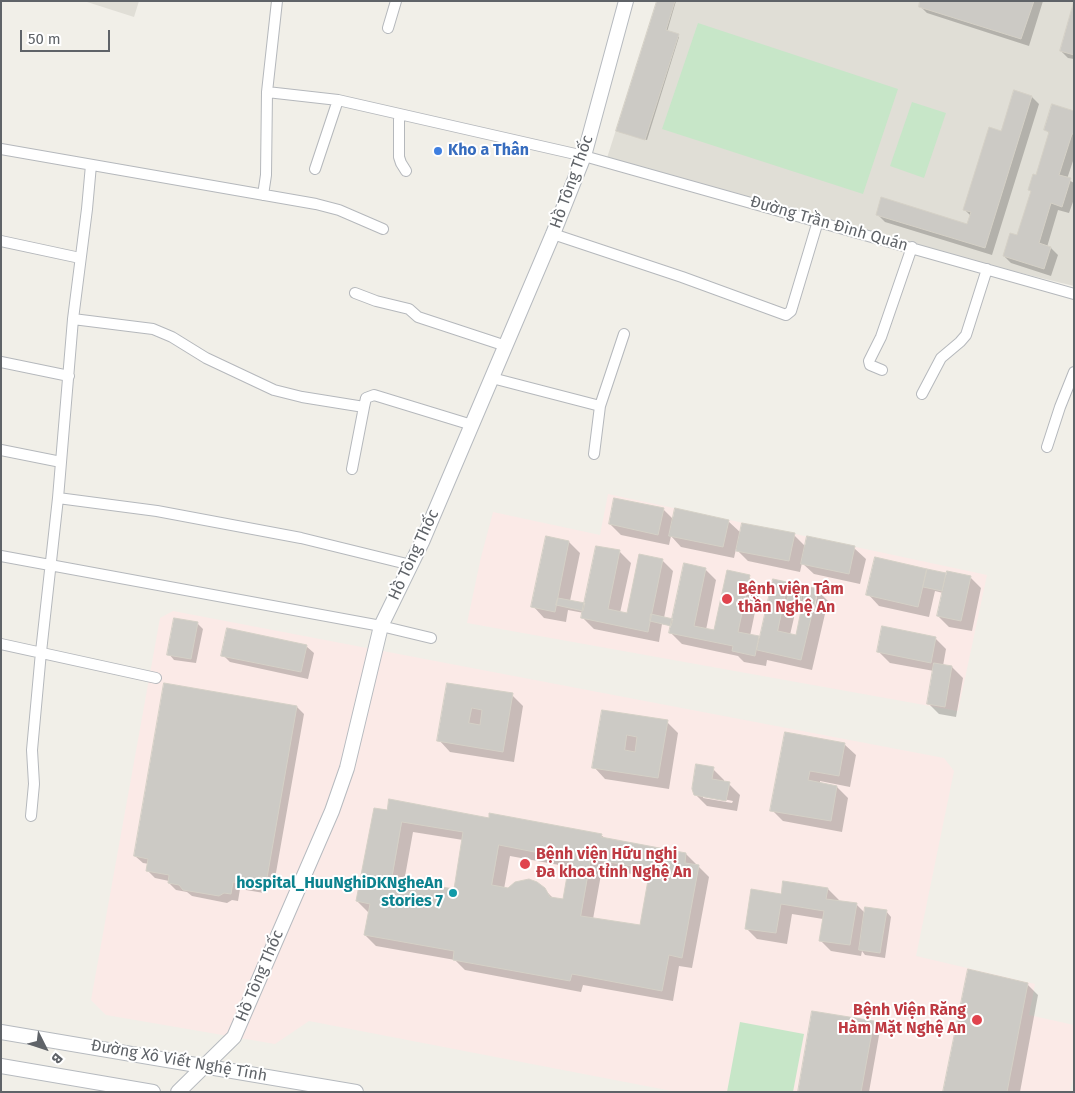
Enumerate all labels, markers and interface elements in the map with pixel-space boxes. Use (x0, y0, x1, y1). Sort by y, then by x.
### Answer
scale bar (22, 20, 112, 52)
text: 50 m (28, 30, 61, 48)
street label: Hồ Tông Thốc (546, 133, 598, 231)
place label: Kho a Thân (448, 141, 529, 161)
marker: Kho a Thân (432, 145, 444, 157)
street label: Đường Trần Đình Quán (748, 192, 910, 256)
street label: Hồ Tông Thốc (385, 507, 443, 603)
place label: Bệnh viện Tâm thần Nghệ An (738, 580, 844, 618)
marker: Bệnh viện Tâm thần Nghệ An (720, 592, 734, 606)
place label: Bệnh viện Hữu nghị Đa khoa tỉnh Nghệ An (536, 845, 692, 883)
marker: Bệnh viện Hữu nghị Đa khoa tỉnh Nghệ An (518, 857, 532, 871)
place label: hospital_HuuNghiDKNgheAn stories 7 (236, 874, 443, 912)
marker: hospital_HuuNghiDKNgheAn stories 7 (447, 887, 459, 899)
street label: Hồ Tông Thốc (232, 927, 288, 1025)
place label: Bệnh Viện Răng Hàm Mặt Nghệ An (838, 1001, 966, 1039)
marker: Bệnh Viện Răng Hàm Mặt Nghệ An (970, 1013, 984, 1027)
north arrow (20, 1023, 70, 1073)
street label: Đường Xô Viết Nghệ Tĩnh (89, 1036, 269, 1086)
text: B (47, 1049, 66, 1067)

